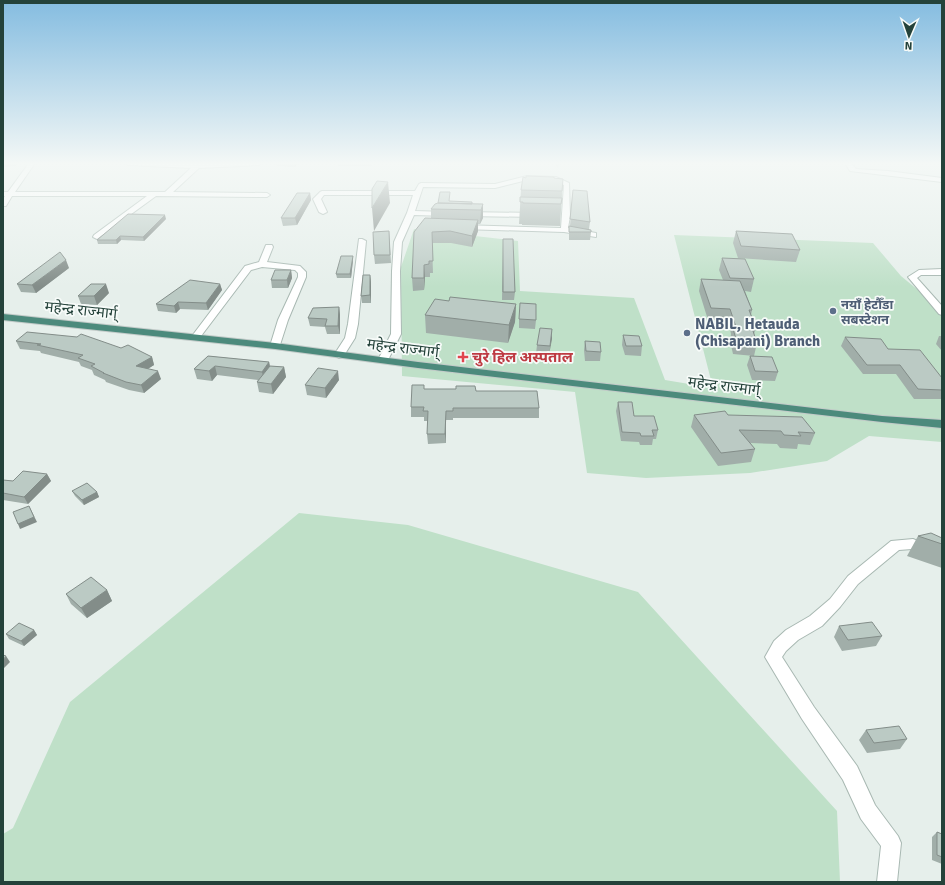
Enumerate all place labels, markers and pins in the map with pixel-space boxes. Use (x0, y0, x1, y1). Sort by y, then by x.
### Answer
place label: नयाँ हेटौँडा सबस्टेशन (841, 297, 895, 328)
marker: नयाँ हेटौँडा सबस्टेशन (828, 306, 838, 316)
place label: NABIL, Hetauda (Chisapani) Branch (695, 315, 820, 350)
marker: NABIL, Hetauda (Chisapani) Branch (682, 328, 692, 338)
place label: चुरे हिल अस्पताल (472, 348, 574, 367)
marker: चुरे हिल अस्पताल (457, 351, 469, 363)

